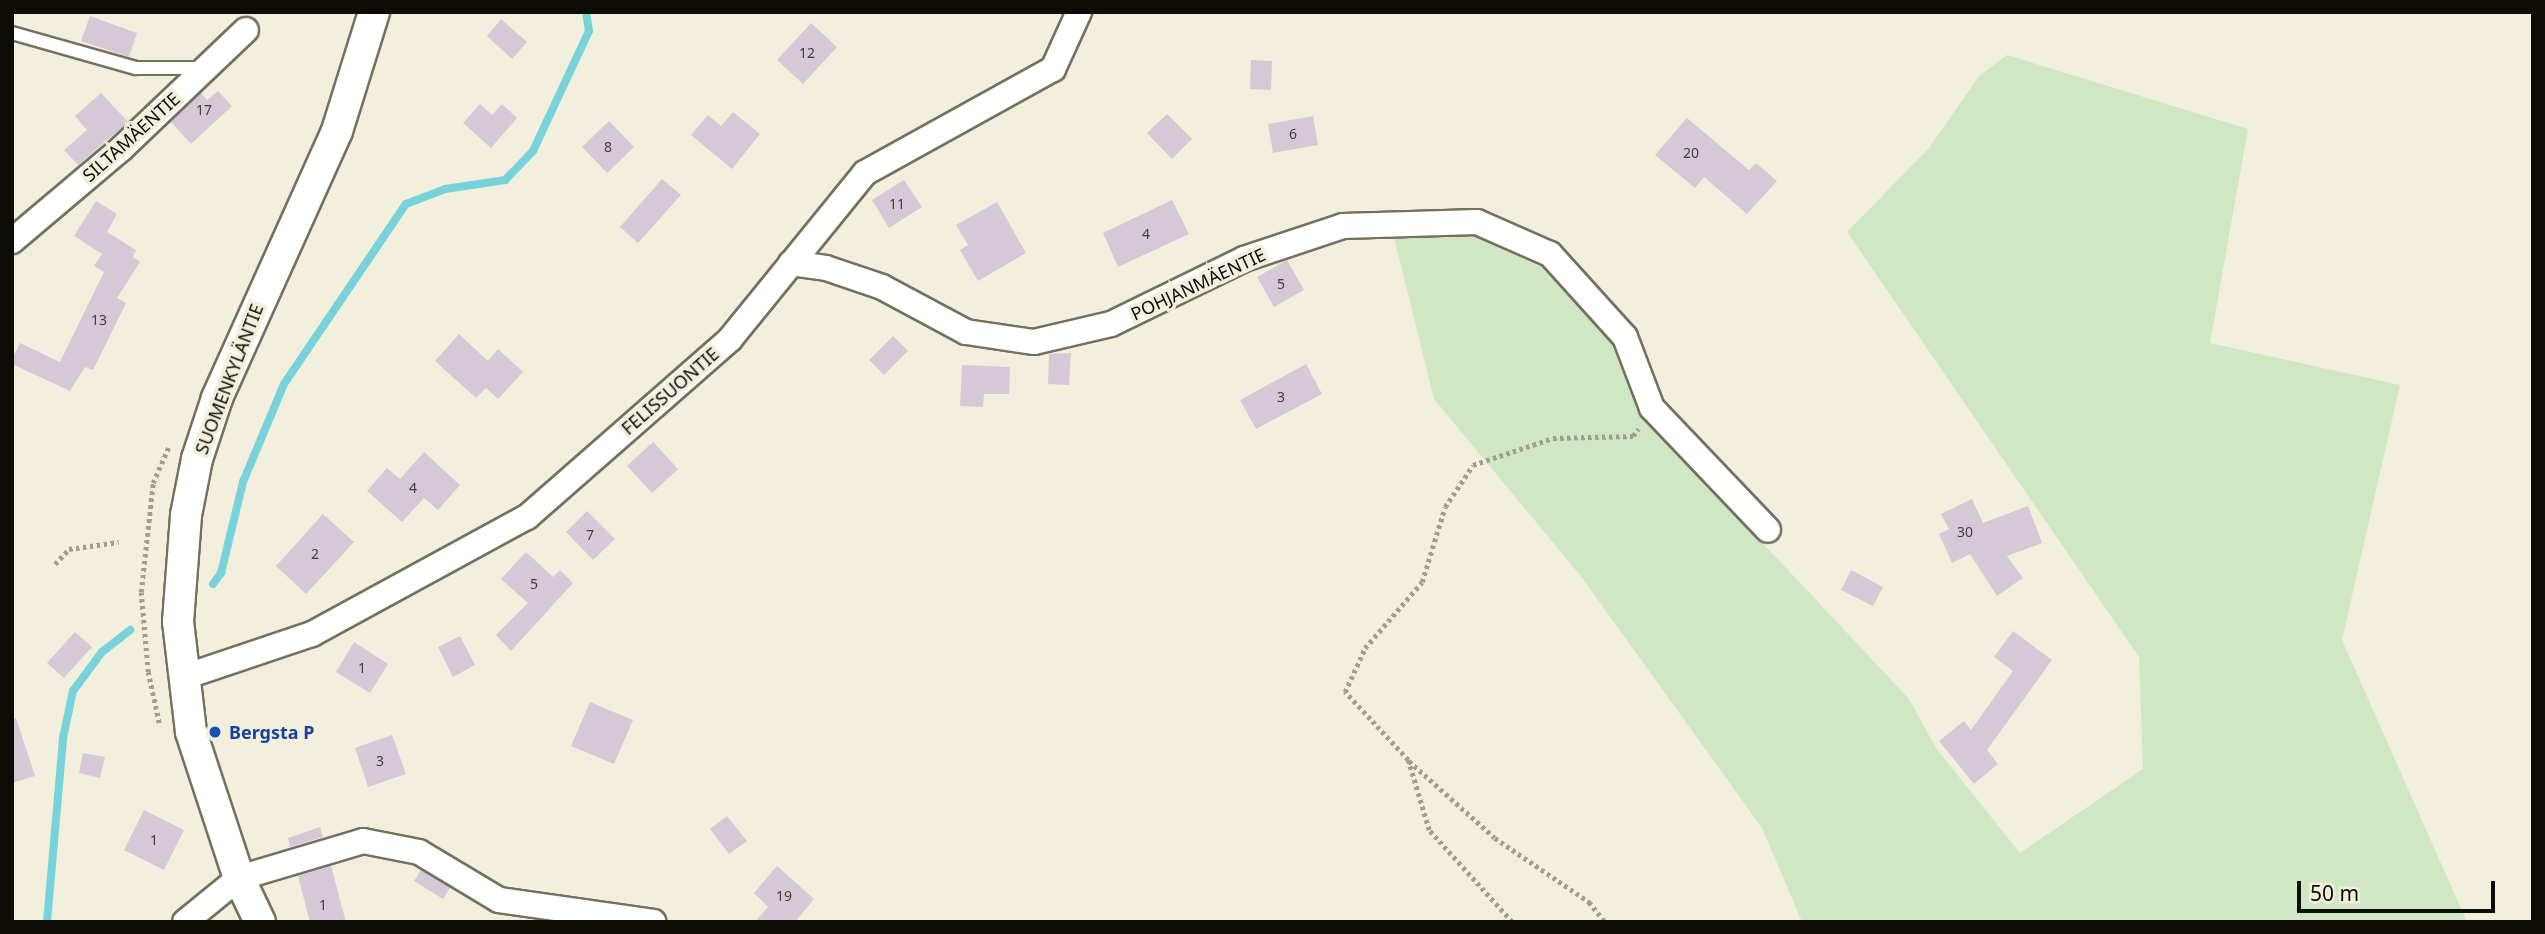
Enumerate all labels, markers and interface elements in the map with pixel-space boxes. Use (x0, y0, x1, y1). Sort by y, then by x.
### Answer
house number: 12 (799, 45, 815, 61)
street label: SILTAMÄENTIE (78, 88, 184, 186)
house number: 17 (196, 102, 212, 118)
house number: 6 (1289, 126, 1297, 142)
house number: 8 (604, 139, 612, 155)
house number: 20 (1683, 145, 1699, 161)
house number: 11 (889, 196, 905, 212)
house number: 4 (1142, 226, 1150, 242)
street label: POHJANMÄENTIE (1127, 243, 1269, 325)
house number: 5 (1277, 276, 1285, 292)
street label: SUOMENKYLÄNTIE (190, 301, 268, 457)
house number: 13 (91, 312, 107, 328)
street label: FELISSUONTIE (617, 343, 723, 439)
house number: 3 (1277, 389, 1285, 405)
house number: 4 (409, 480, 417, 496)
house number: 30 (1957, 524, 1973, 540)
house number: 7 (586, 527, 594, 543)
house number: 2 (311, 546, 319, 562)
house number: 5 (530, 576, 538, 592)
house number: 1 (358, 660, 366, 676)
place label: Bergsta P (229, 721, 314, 743)
marker: Bergsta P (207, 724, 223, 740)
house number: 3 (376, 753, 384, 769)
house number: 1 (150, 832, 158, 848)
scale bar (2300, 867, 2498, 911)
text: 50 m (2310, 879, 2359, 907)
house number: 19 (776, 888, 792, 904)
house number: 1 (319, 897, 327, 913)

